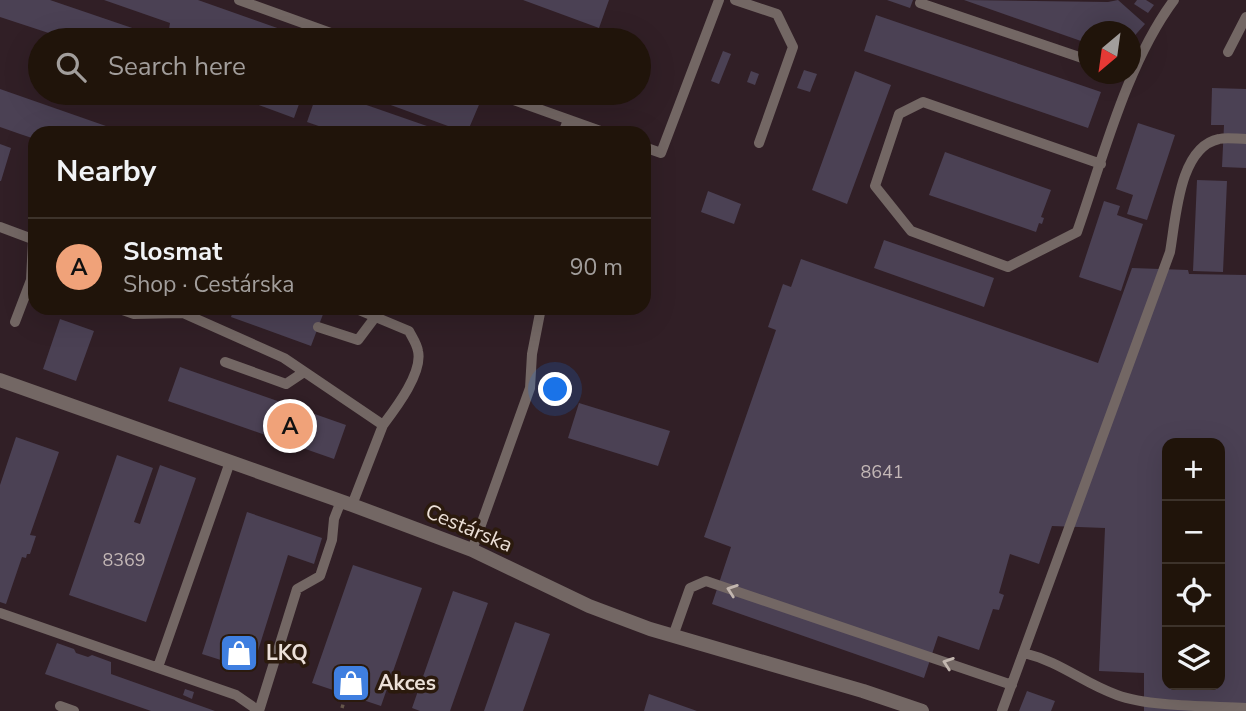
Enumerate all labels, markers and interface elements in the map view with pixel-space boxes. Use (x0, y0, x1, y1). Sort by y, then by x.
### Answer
north arrow (1078, 21, 1141, 84)
search box (28, 28, 651, 105)
icon: search (52, 48, 90, 86)
text: Search here (108, 49, 246, 84)
text: Nearby (56, 151, 156, 192)
text: Slosmat (123, 234, 222, 269)
text: A (70, 252, 88, 283)
text: 90 m (570, 252, 623, 283)
text: Shop · Cestárska (123, 269, 294, 300)
your location (538, 372, 572, 406)
pin: A (267, 400, 313, 452)
map controls (1162, 438, 1225, 690)
button: + (1162, 438, 1225, 501)
house number: 8641 (860, 460, 904, 484)
street label: Cestárska (421, 497, 517, 559)
button: − (1162, 501, 1225, 564)
house number: 8369 (102, 548, 146, 572)
button: locate (1162, 564, 1225, 627)
one-way arrow (727, 584, 739, 598)
button: layers (1162, 627, 1225, 690)
shop icon: LKQ (218, 632, 260, 674)
place label: LKQ (266, 639, 308, 667)
one-way arrow (942, 657, 954, 671)
shop icon: Akces (330, 662, 372, 704)
place label: Akces (378, 669, 436, 697)

